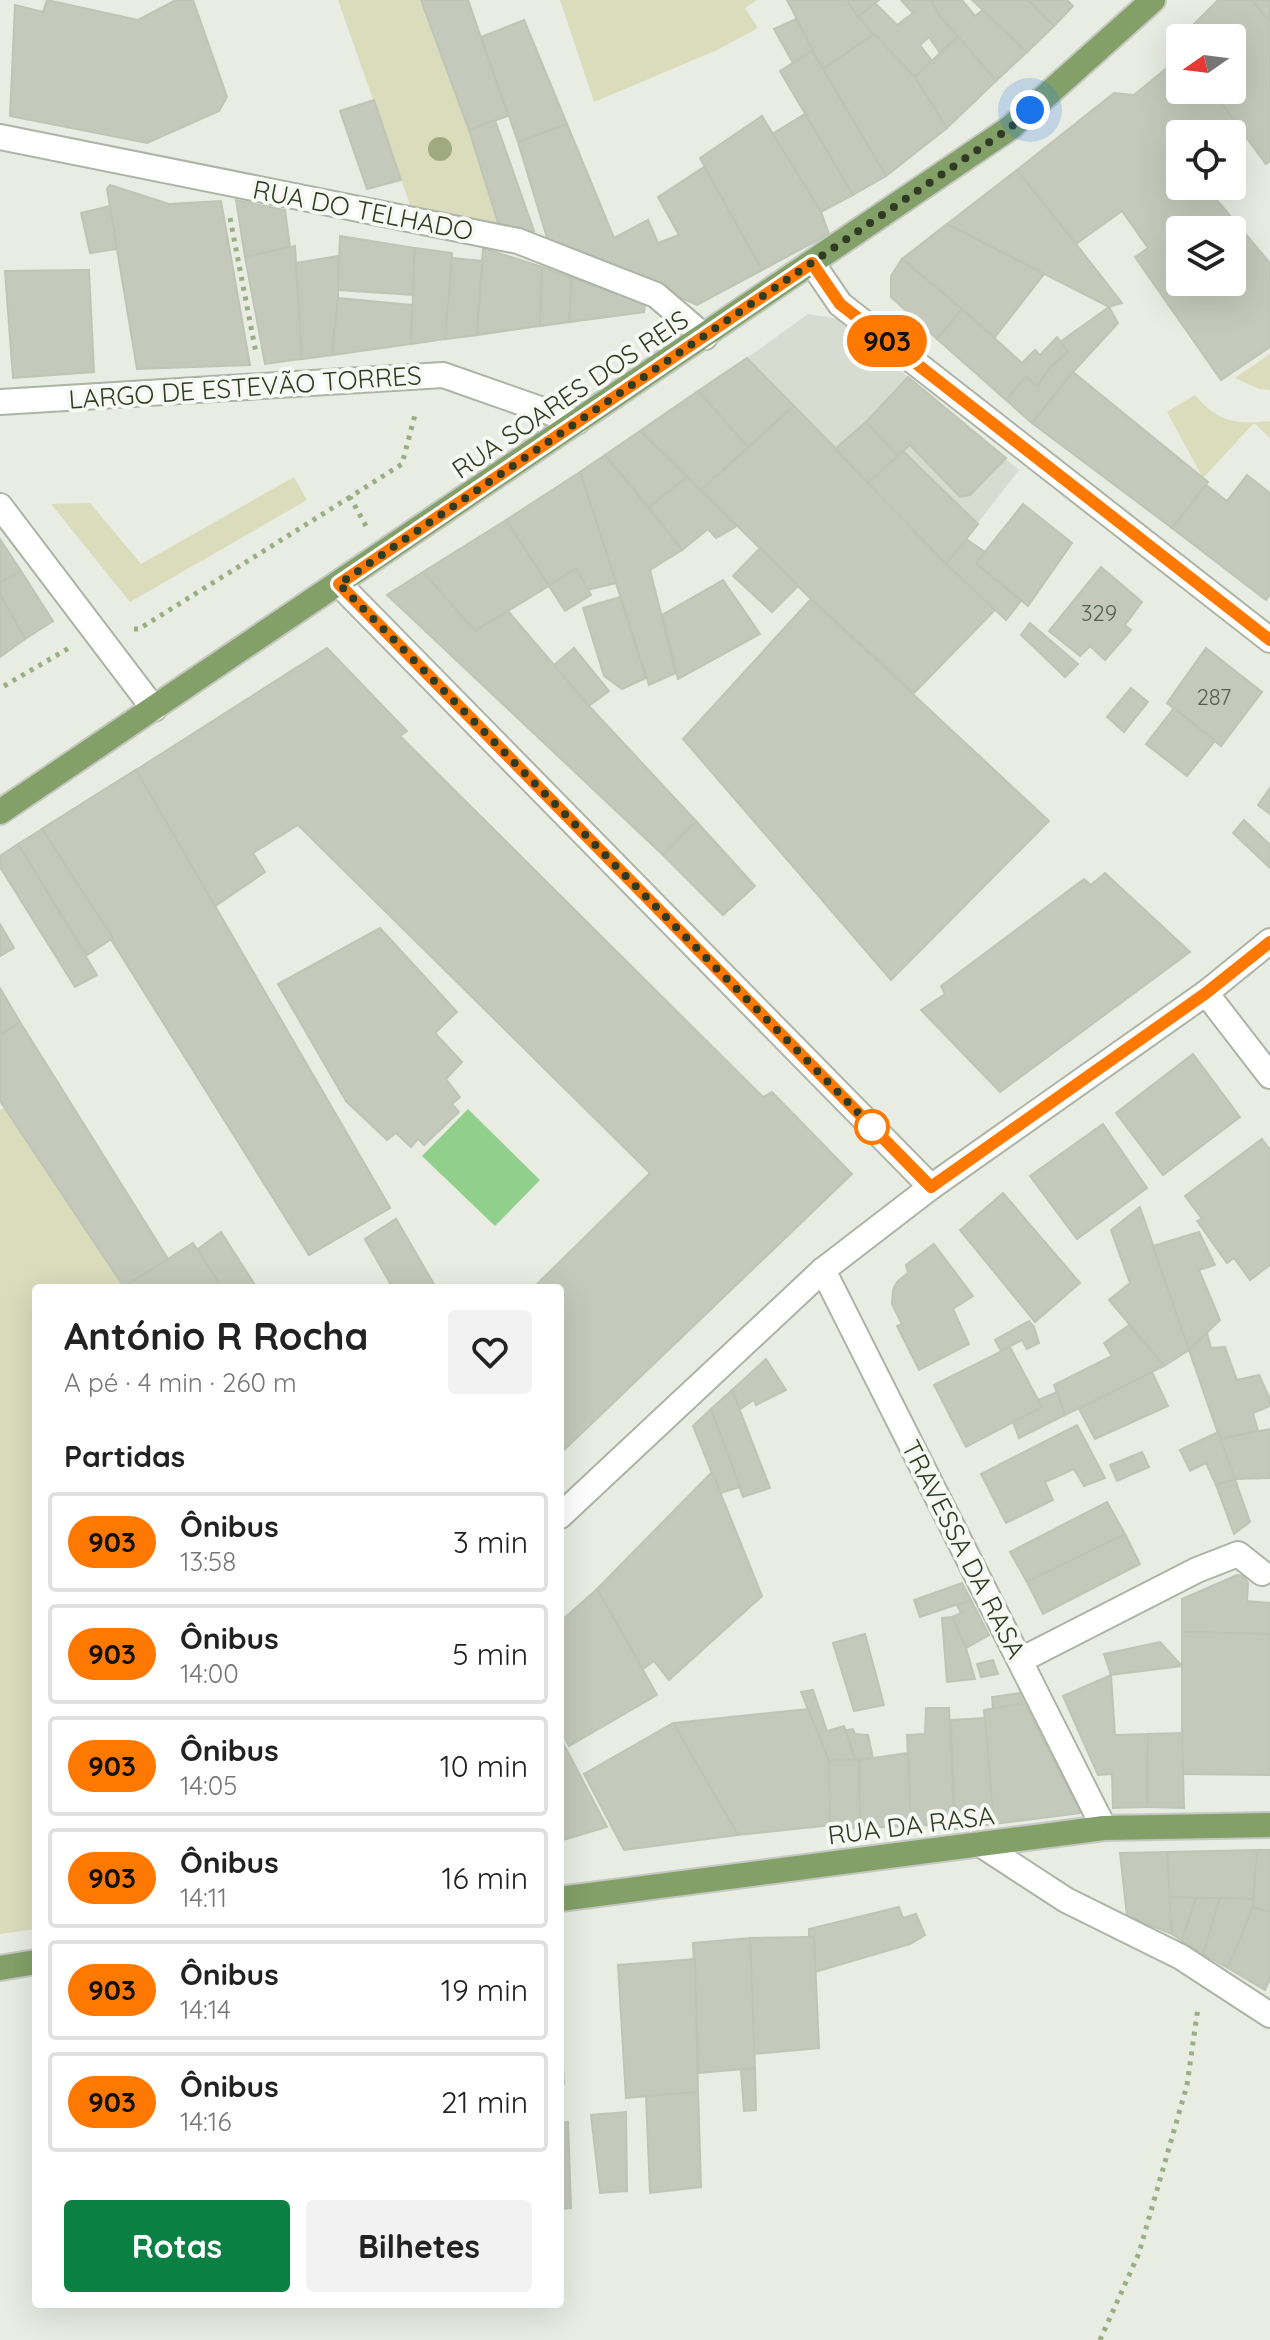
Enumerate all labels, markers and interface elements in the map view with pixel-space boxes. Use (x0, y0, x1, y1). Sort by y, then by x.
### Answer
north arrow (1166, 24, 1246, 104)
map controls (1166, 24, 1246, 296)
your location (1010, 90, 1050, 130)
button: locate (1166, 120, 1246, 200)
street label: RUA DO TELHADO (250, 172, 476, 248)
button: layers (1166, 216, 1246, 296)
street label: RUA SOARES DOS REIS (445, 303, 695, 485)
line badge: 903 (841, 315, 933, 367)
text: 903 (863, 323, 911, 358)
street label: LARGO DE ESTEVÃO TORRES (67, 358, 423, 416)
house number: 329 (1081, 599, 1117, 627)
house number: 287 (1197, 683, 1231, 711)
unlabelled marker (855, 1110, 889, 1144)
button: heart (448, 1310, 532, 1394)
text: António R Rocha (64, 1312, 368, 1360)
text: A pé · 4 min · 260 m (64, 1366, 297, 1399)
street label: TRAVESSA DA RASA (895, 1434, 1033, 1664)
text: Partidas (64, 1437, 185, 1475)
text: Ônibus (180, 1507, 279, 1545)
text: 3 min (453, 1523, 528, 1561)
text: 903 (88, 1524, 136, 1559)
text: 13:58 (180, 1545, 236, 1578)
text: Ônibus (180, 1619, 279, 1657)
text: 5 min (452, 1635, 528, 1673)
text: 903 (88, 1636, 136, 1671)
text: 14:00 (180, 1657, 239, 1690)
text: Ônibus (180, 1731, 279, 1769)
text: 10 min (440, 1747, 528, 1785)
text: 903 (88, 1748, 136, 1783)
text: 14:05 (180, 1769, 237, 1802)
street label: RUA DA RASA (826, 1798, 996, 1852)
text: Ônibus (180, 1843, 279, 1881)
text: 16 min (441, 1859, 528, 1897)
text: 903 (88, 1860, 136, 1895)
text: 14:11 (180, 1881, 227, 1914)
text: Ônibus (180, 1955, 279, 1993)
text: 19 min (441, 1971, 528, 2009)
text: 903 (88, 1972, 136, 2007)
text: 14:14 (180, 1993, 231, 2026)
text: Ônibus (180, 2067, 279, 2105)
text: 21 min (441, 2083, 528, 2121)
text: 903 (88, 2084, 136, 2119)
text: 14:16 (180, 2105, 231, 2138)
button: Rotas (64, 2200, 290, 2292)
button: Bilhetes (306, 2200, 532, 2292)

